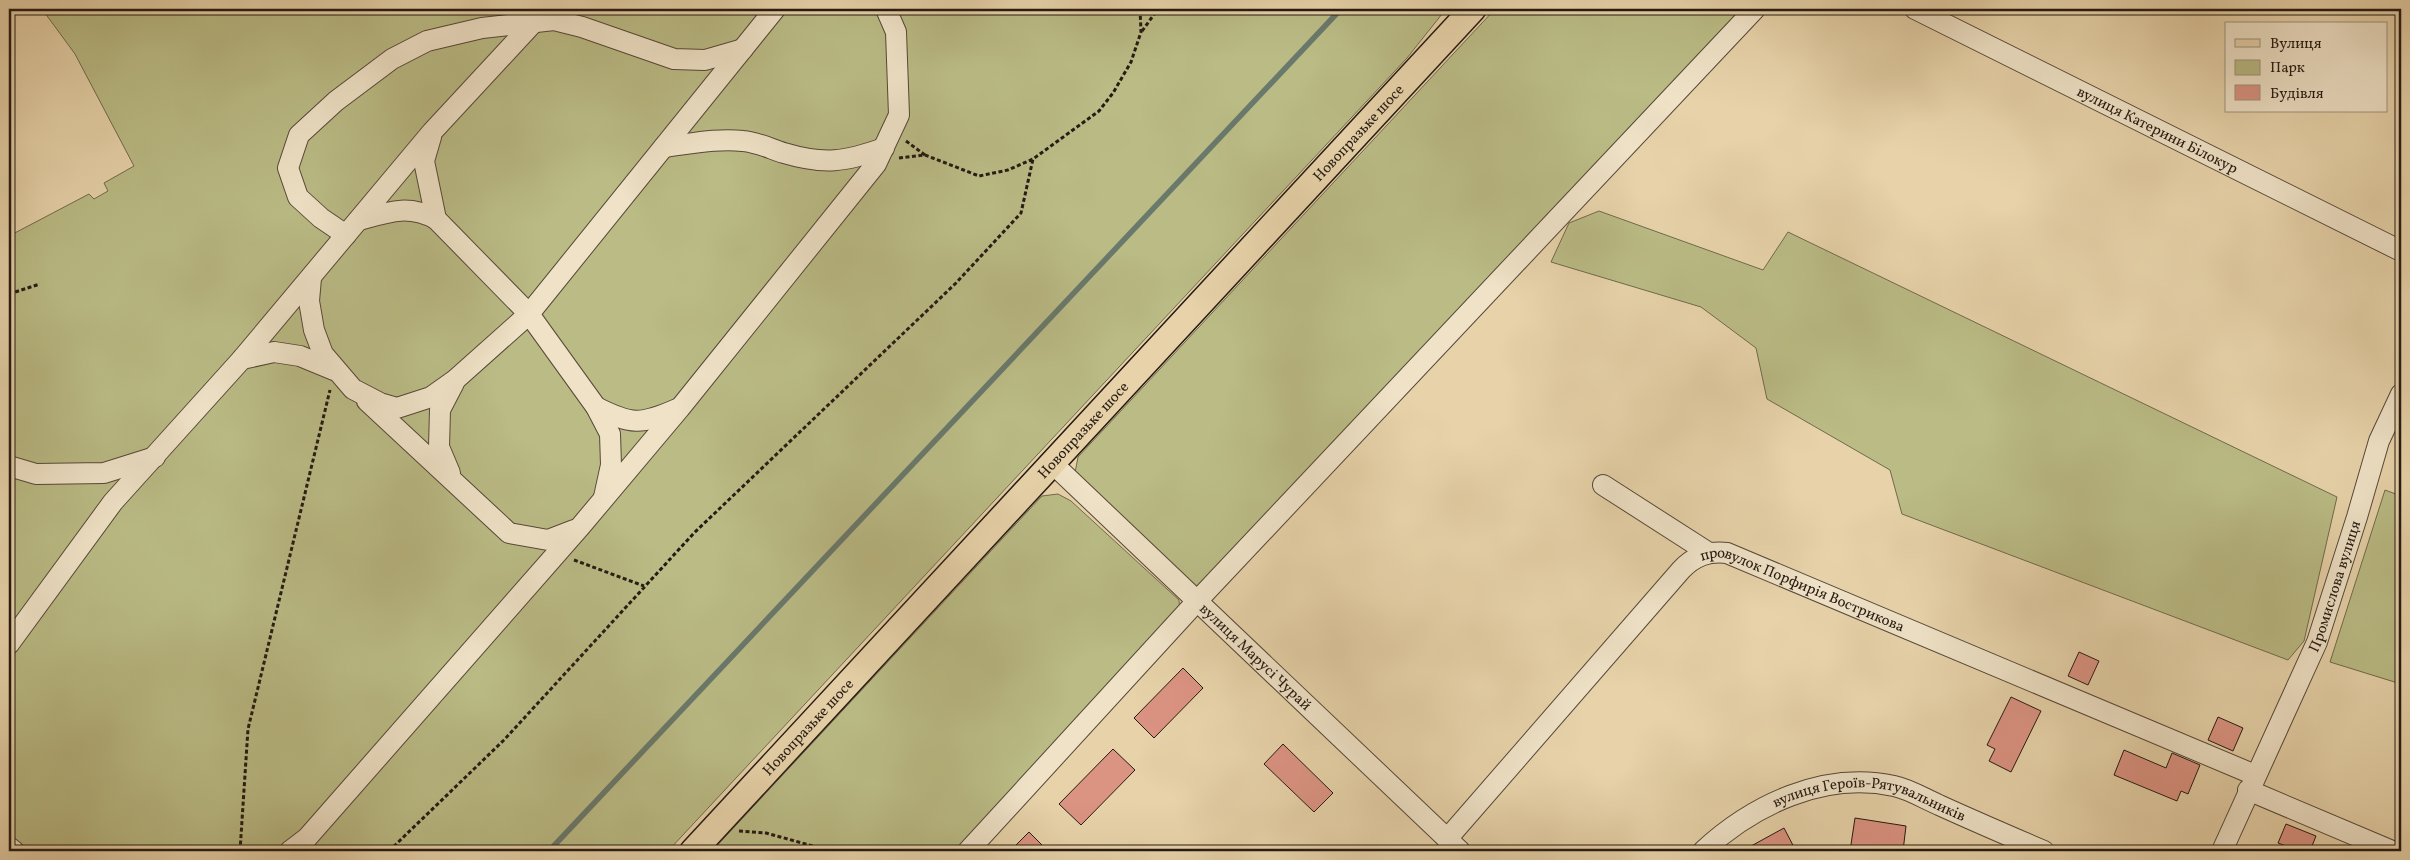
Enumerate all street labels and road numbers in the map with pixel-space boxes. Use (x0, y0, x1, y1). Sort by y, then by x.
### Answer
street label: Новопразьке шосе (1309, 81, 1410, 187)
street label: вулиця Катерини Білокур (2073, 82, 2241, 180)
street label: Новопразьке шосе (1034, 378, 1135, 484)
street label: Промислова вулиця (2305, 518, 2367, 656)
street label: провулок Порфирія Вострикова (1698, 543, 1907, 638)
street label: вулиця Марусі Чурай (1194, 599, 1315, 716)
street label: Новопразьке шосе (759, 675, 859, 781)
street label: вулиця Героїв-Рятувальників (1769, 773, 1969, 828)

